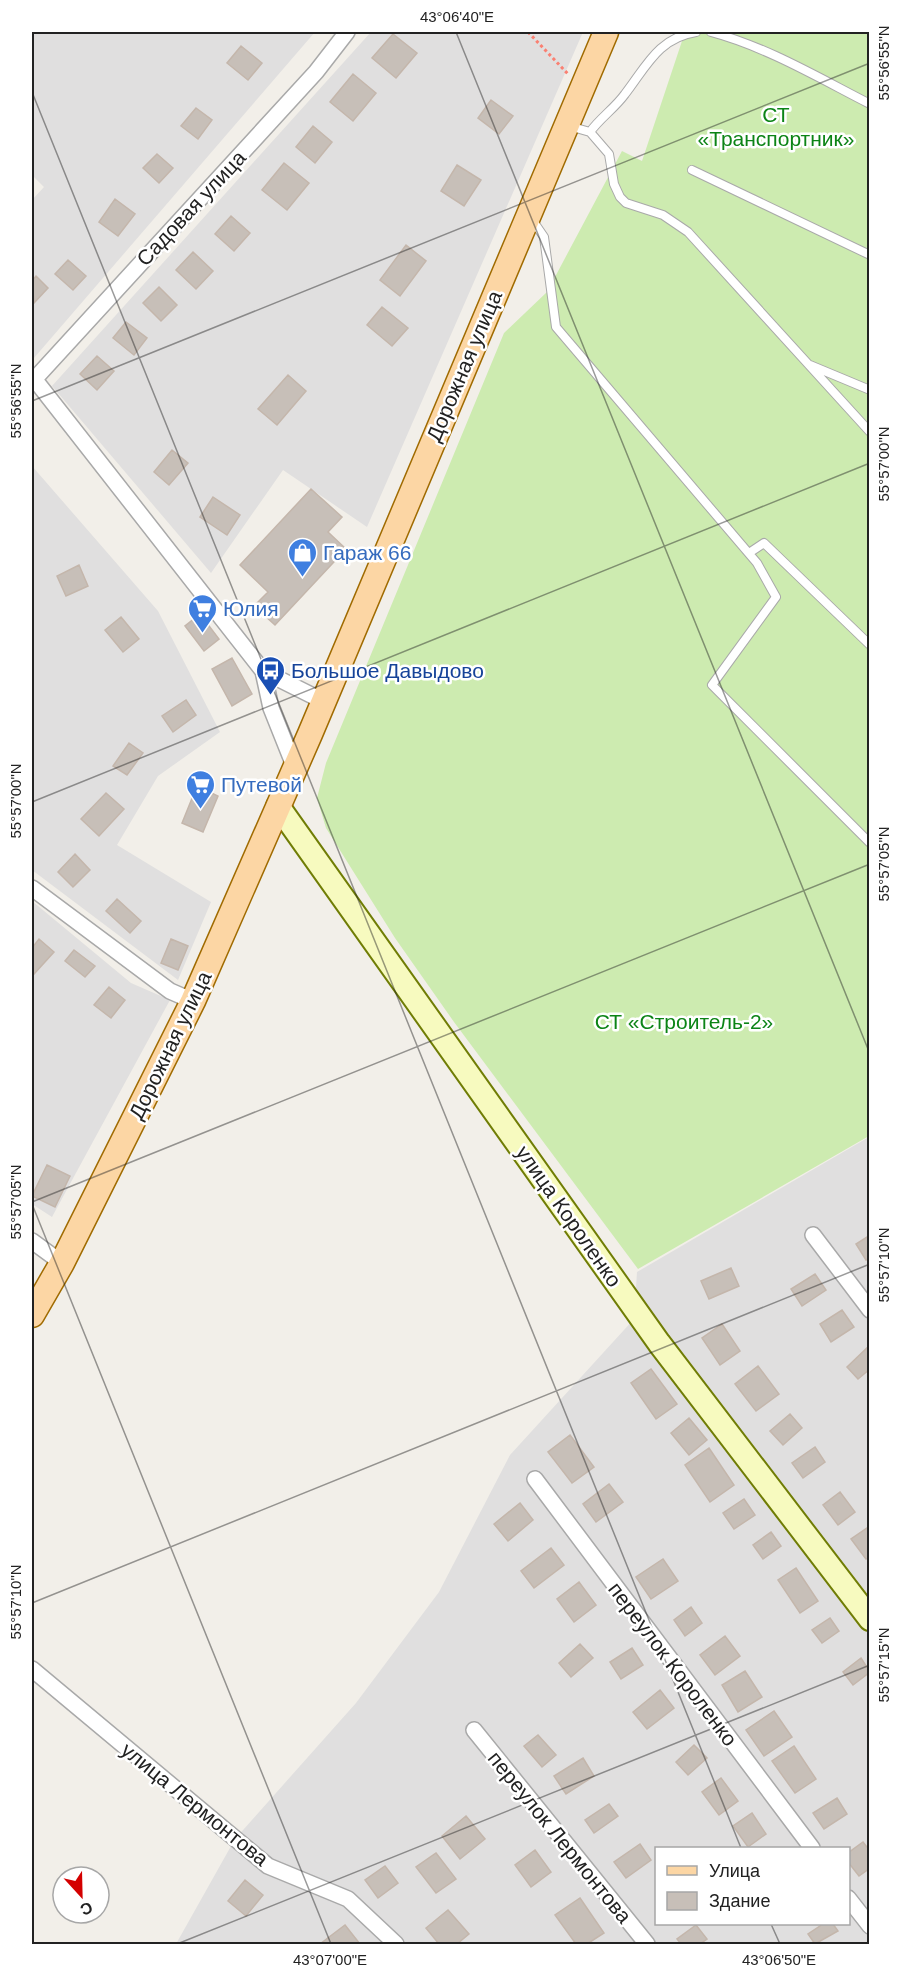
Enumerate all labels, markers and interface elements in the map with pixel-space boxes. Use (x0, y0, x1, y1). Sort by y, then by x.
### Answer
text: 43°06'40"E (420, 8, 494, 25)
text: 55°56'55"N (875, 25, 892, 101)
park label: СТ «Транспортник» (698, 103, 854, 150)
street label: Садовая улица (132, 146, 250, 270)
street label: Дорожная улица (422, 287, 506, 445)
text: 55°56'55"N (7, 363, 24, 439)
text: 55°57'00"N (875, 426, 892, 502)
shop icon: Гараж 66 (286, 536, 318, 578)
place label: Гараж 66 (323, 541, 411, 564)
supermarket icon: Юлия (186, 592, 218, 634)
place label: Юлия (223, 597, 279, 620)
bus stop icon: Большое Давыдово (254, 654, 286, 696)
place label: Большое Давыдово (291, 659, 484, 682)
text: 55°57'00"N (7, 763, 24, 839)
supermarket icon: Путевой (184, 768, 216, 810)
place label: Путевой (221, 773, 302, 796)
text: 55°57'05"N (875, 826, 892, 902)
street label: Дорожная улица (124, 967, 216, 1123)
park label: СТ «Строитель-2» (595, 1010, 773, 1033)
street label: улица Короленко (512, 1141, 626, 1291)
text: 55°57'05"N (7, 1164, 24, 1240)
text: 55°57'10"N (875, 1227, 892, 1303)
text: 55°57'10"N (7, 1564, 24, 1640)
street label: переулок Короленко (604, 1578, 742, 1750)
text: 55°57'15"N (875, 1627, 892, 1703)
street label: улица Лермонтова (117, 1738, 273, 1870)
street label: переулок Лермонтова (484, 1747, 636, 1928)
legend (655, 1847, 850, 1925)
text: Улица (709, 1861, 761, 1881)
north arrow (51, 1865, 111, 1925)
text: Здание (709, 1891, 770, 1911)
text: С (77, 1898, 95, 1919)
text: 43°07'00"E (293, 1951, 367, 1968)
text: 43°06'50"E (742, 1951, 816, 1968)

